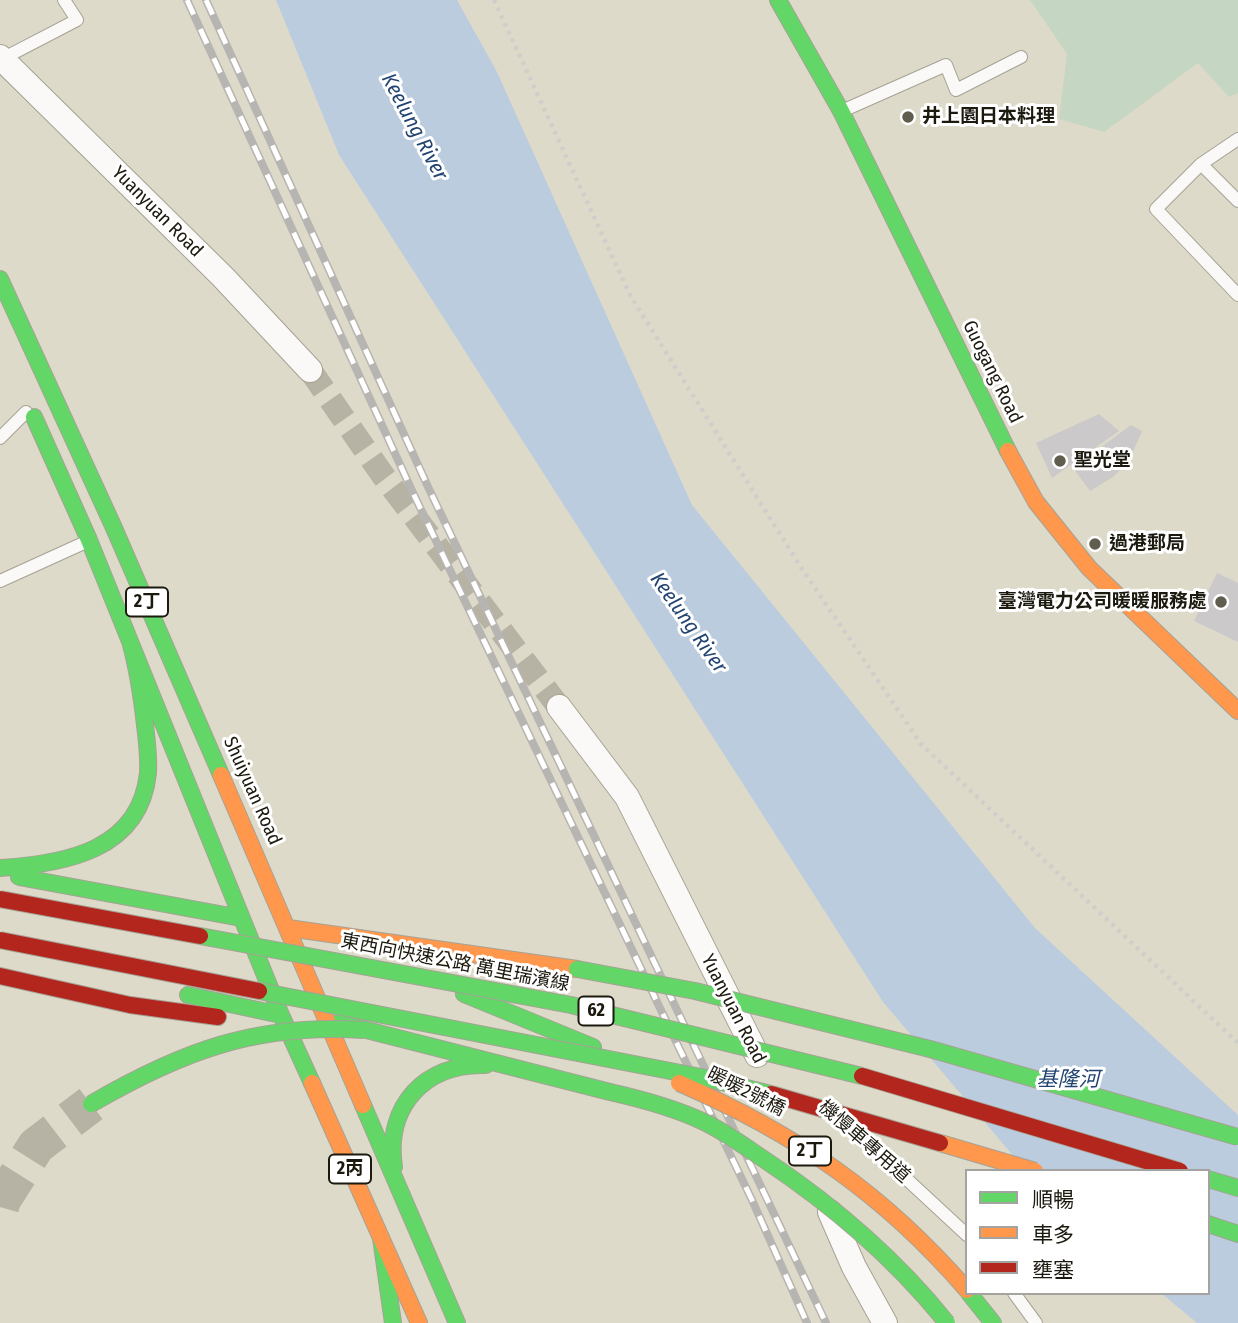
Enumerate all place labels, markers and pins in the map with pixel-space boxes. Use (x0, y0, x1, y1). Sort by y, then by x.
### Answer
place label: 井上園日本料理 (922, 106, 1055, 128)
marker: 井上園日本料理 (900, 109, 916, 125)
place label: 聖光堂 (1074, 450, 1131, 472)
marker: 聖光堂 (1052, 453, 1068, 469)
place label: 過港郵局 (1109, 533, 1185, 555)
marker: 過港郵局 (1087, 536, 1103, 552)
place label: 臺灣電力公司暖暖服務處 (998, 591, 1207, 613)
marker: 臺灣電力公司暖暖服務處 (1213, 594, 1229, 610)

